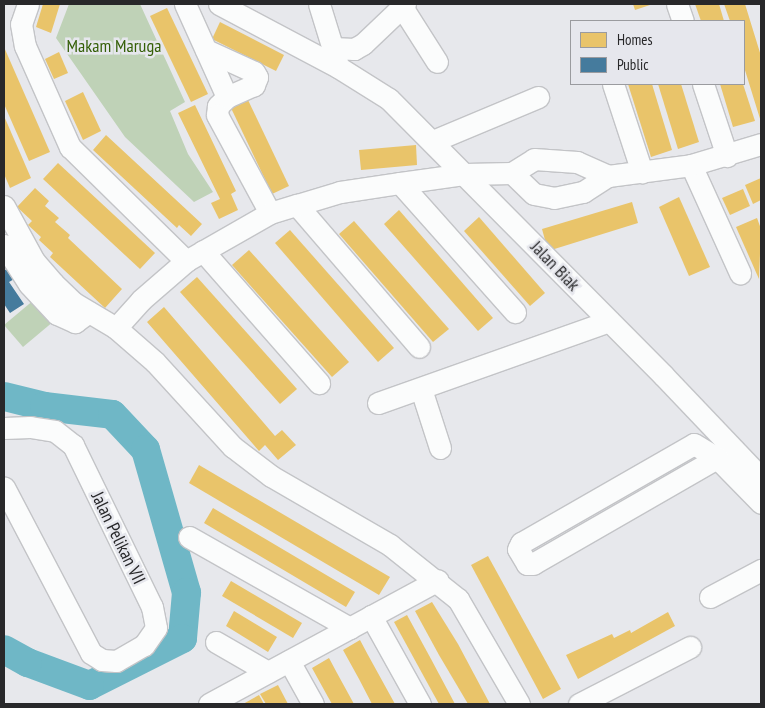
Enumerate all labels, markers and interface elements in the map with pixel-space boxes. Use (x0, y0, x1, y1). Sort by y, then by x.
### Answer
legend (570, 20, 745, 85)
text: Homes (617, 30, 653, 49)
park label: Makam Maruga (67, 35, 161, 57)
text: Public (617, 55, 648, 74)
street label: Jalan Biak (526, 236, 584, 296)
street label: Jalan Pelikan VII (86, 488, 150, 588)

